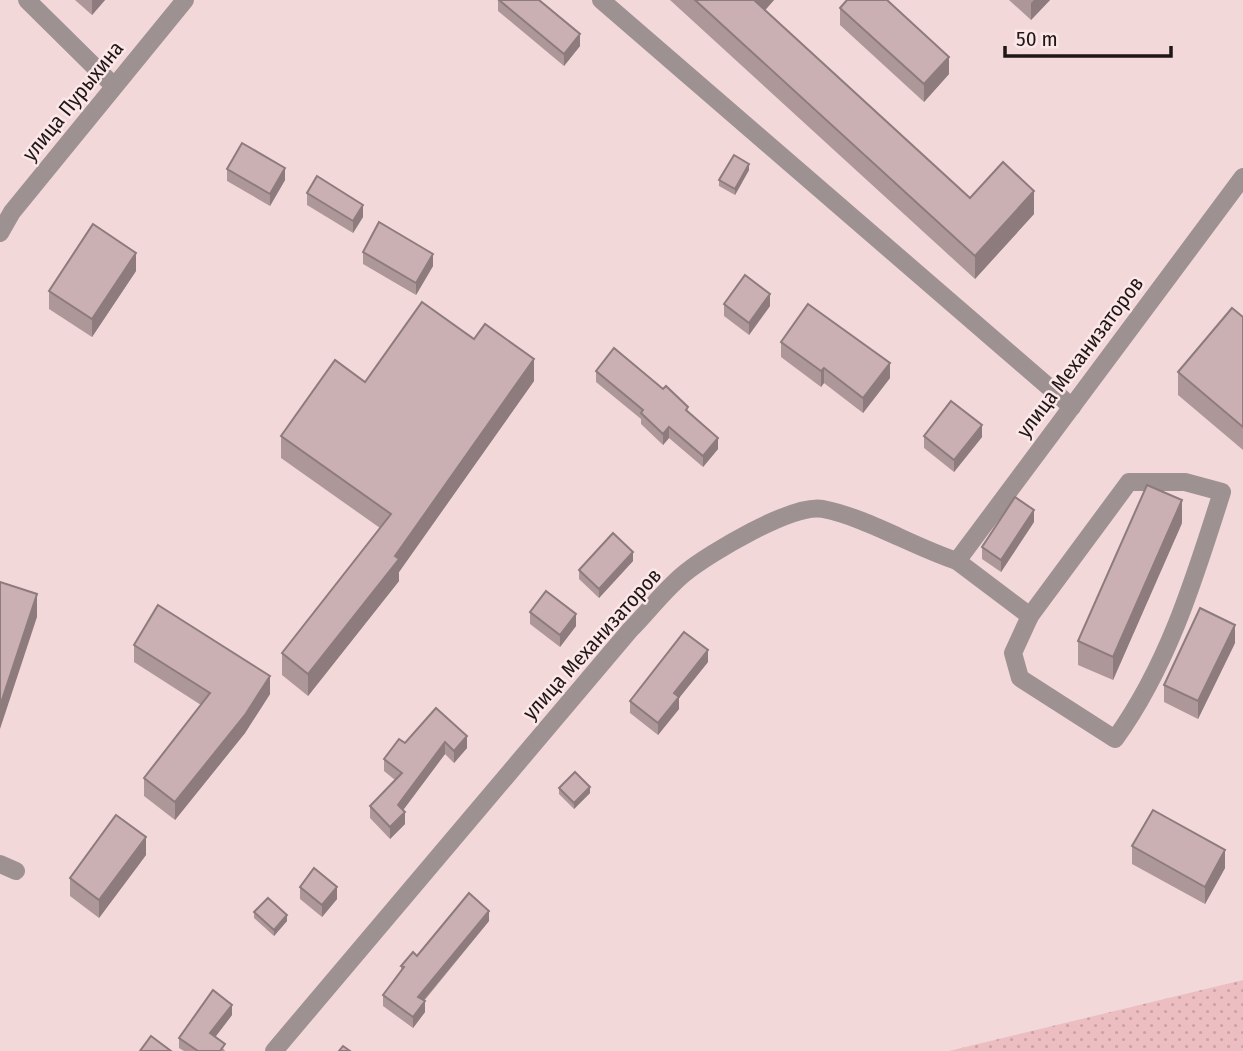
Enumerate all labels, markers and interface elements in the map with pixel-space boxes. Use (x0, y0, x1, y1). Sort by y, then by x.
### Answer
scale bar (1005, 14, 1171, 58)
text: 50 m (1016, 26, 1058, 52)
street label: улица Пурыхина (17, 36, 129, 166)
street label: улица Механизаторов (1011, 271, 1149, 443)
street label: улица Механизаторов (517, 563, 667, 725)

